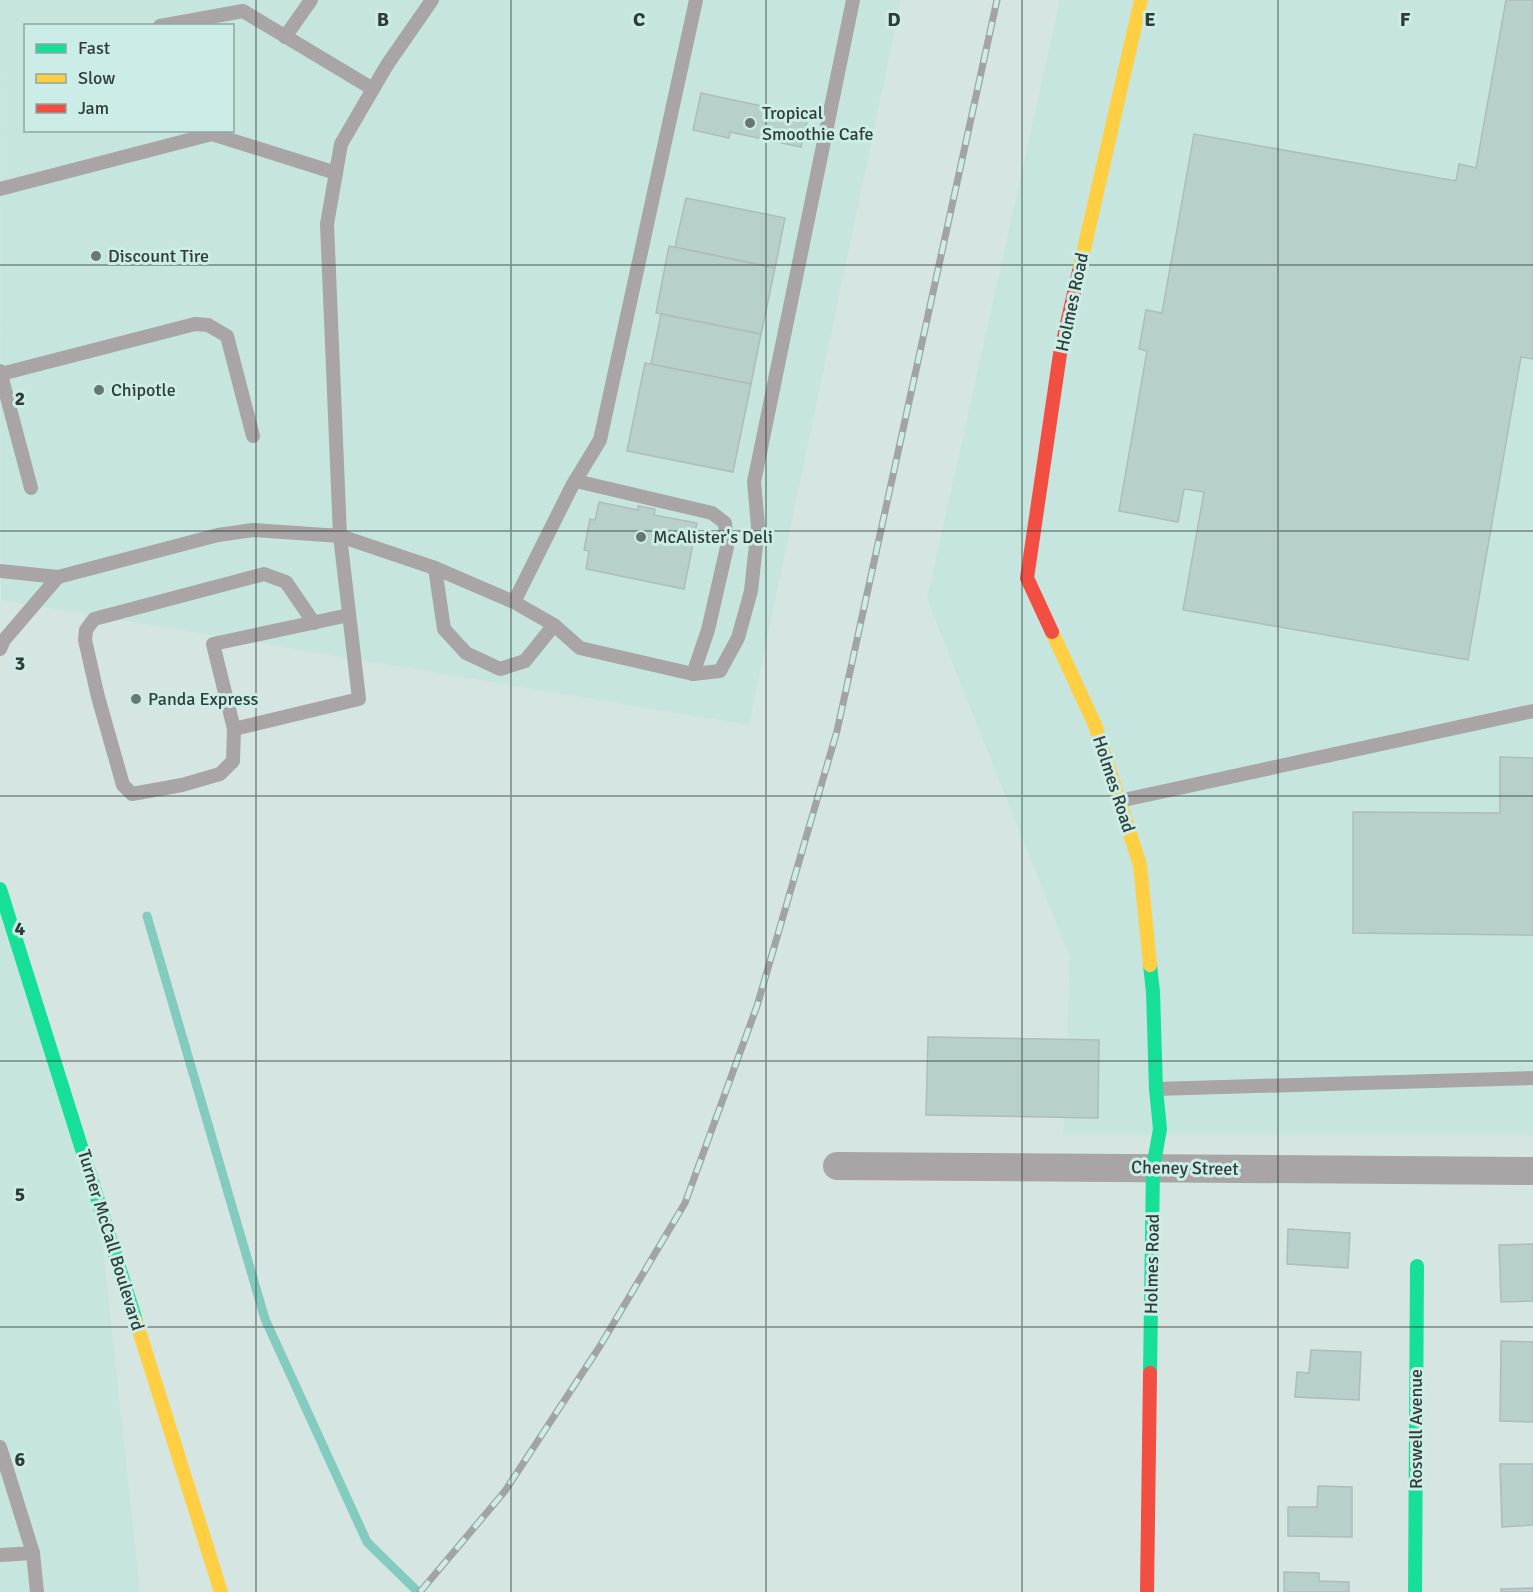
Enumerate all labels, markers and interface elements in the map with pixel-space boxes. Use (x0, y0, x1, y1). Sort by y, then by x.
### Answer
text: B (377, 7, 389, 32)
text: C (633, 7, 645, 32)
text: D (887, 7, 901, 32)
text: E (1144, 7, 1156, 32)
text: F (1400, 7, 1411, 32)
legend (24, 24, 234, 132)
text: Fast (78, 37, 110, 59)
text: Slow (78, 67, 115, 89)
text: Jam (78, 97, 109, 119)
place label: Tropical Smoothie Cafe (762, 102, 874, 145)
marker: Tropical Smoothie Cafe (743, 116, 757, 130)
place label: Discount Tire (108, 245, 209, 267)
marker: Discount Tire (89, 249, 103, 263)
street label: Holmes Road (1051, 251, 1093, 353)
place label: Chipotle (111, 379, 176, 401)
marker: Chipotle (92, 383, 106, 397)
text: 2 (15, 386, 25, 411)
place label: McAlister's Deli (653, 526, 773, 548)
marker: McAlister's Deli (634, 530, 648, 544)
text: 3 (15, 651, 25, 676)
place label: Panda Express (148, 688, 259, 710)
marker: Panda Express (129, 692, 143, 706)
street label: Holmes Road (1088, 733, 1140, 835)
text: 4 (15, 916, 26, 941)
street label: Turner McCall Boulevard (73, 1147, 149, 1333)
street label: Cheney Street (1131, 1156, 1239, 1180)
text: 5 (15, 1182, 25, 1207)
street label: Holmes Road (1140, 1214, 1164, 1314)
street label: Roswell Avenue (1405, 1369, 1427, 1489)
text: 6 (15, 1447, 26, 1472)

